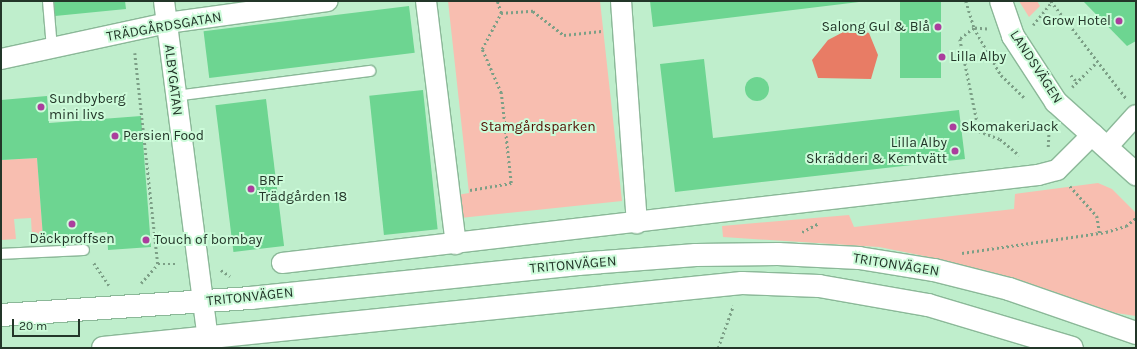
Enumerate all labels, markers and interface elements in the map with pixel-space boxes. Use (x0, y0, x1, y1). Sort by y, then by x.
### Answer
street label: TRÄDGÅRDSGATAN (105, 9, 223, 45)
place label: Grow Hotel (1042, 13, 1111, 29)
marker: Grow Hotel (1114, 16, 1124, 26)
place label: Salong Gul & Blå (821, 19, 930, 35)
marker: Salong Gul & Blå (933, 22, 943, 32)
street label: LANDSVÄGEN (1006, 27, 1066, 107)
street label: ALBYGATAN (160, 43, 186, 117)
place label: Lilla Alby (950, 49, 1006, 65)
marker: Lilla Alby (937, 52, 947, 62)
place label: Sundbyberg mini livs (49, 91, 126, 124)
marker: Sundbyberg mini livs (36, 102, 46, 112)
park label: Stamgårdsparken (480, 119, 596, 135)
place label: SkomakeriJack (961, 119, 1059, 135)
marker: SkomakeriJack (948, 122, 958, 132)
place label: Persien Food (123, 128, 204, 144)
marker: Persien Food (110, 131, 120, 141)
place label: Lilla Alby Skrädderi & Kemtvätt (806, 135, 947, 168)
marker: Lilla Alby Skrädderi & Kemtvätt (950, 146, 960, 156)
place label: BRF Trädgården 18 (259, 173, 347, 206)
marker: BRF Trädgården 18 (246, 184, 256, 194)
marker: Däckproffsen (67, 219, 77, 229)
place label: Däckproffsen (29, 231, 115, 247)
place label: Touch of bombay (154, 232, 262, 248)
marker: Touch of bombay (141, 235, 151, 245)
street label: TRITONVÄGEN (852, 250, 940, 280)
street label: TRITONVÄGEN (529, 253, 617, 277)
street label: TRITONVÄGEN (206, 284, 294, 310)
scale bar (14, 311, 82, 337)
text: 20 m (19, 319, 47, 333)

